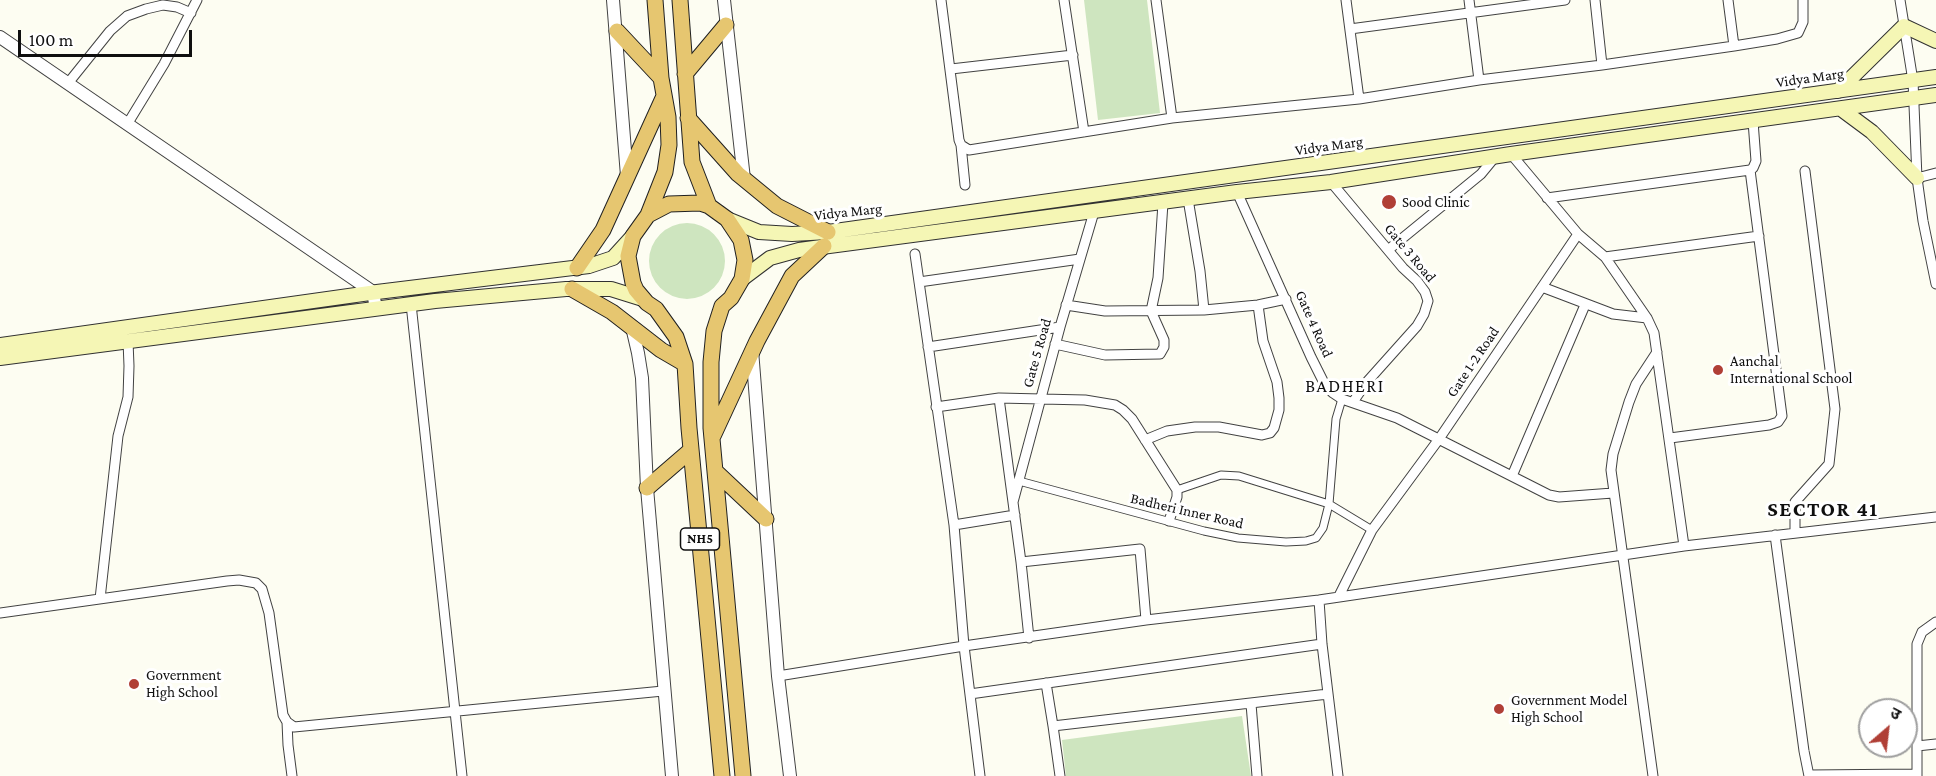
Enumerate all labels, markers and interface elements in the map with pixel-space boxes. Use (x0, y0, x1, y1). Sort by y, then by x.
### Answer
scale bar (21, 18, 195, 56)
text: 100 m (29, 30, 73, 50)
street label: Vidya Marg (1775, 64, 1845, 92)
street label: Vidya Marg (1294, 132, 1364, 160)
marker: Sood Clinic (1380, 193, 1398, 211)
place label: Sood Clinic (1402, 193, 1470, 211)
street label: Vidya Marg (813, 199, 883, 225)
street label: Gate 3 Road (1380, 220, 1440, 286)
street label: Gate 4 Road (1291, 288, 1337, 360)
street label: Gate 5 Road (1019, 316, 1055, 390)
street label: Gate 1-2 Road (1443, 323, 1503, 401)
place label: Aanchal International School (1730, 352, 1853, 387)
marker: Aanchal International School (1711, 363, 1725, 377)
district label: BADHERI (1305, 375, 1385, 397)
street label: Badheri Inner Road (1129, 489, 1245, 533)
district label: SECTOR 41 (1767, 497, 1879, 523)
road number: NH5 (680, 528, 720, 550)
place label: Government High School (146, 666, 221, 701)
marker: Government High School (127, 677, 141, 691)
place label: Government Model High School (1511, 691, 1627, 726)
north arrow (1858, 698, 1918, 758)
marker: Government Model High School (1492, 702, 1506, 716)
text: उ (1888, 704, 1904, 723)

